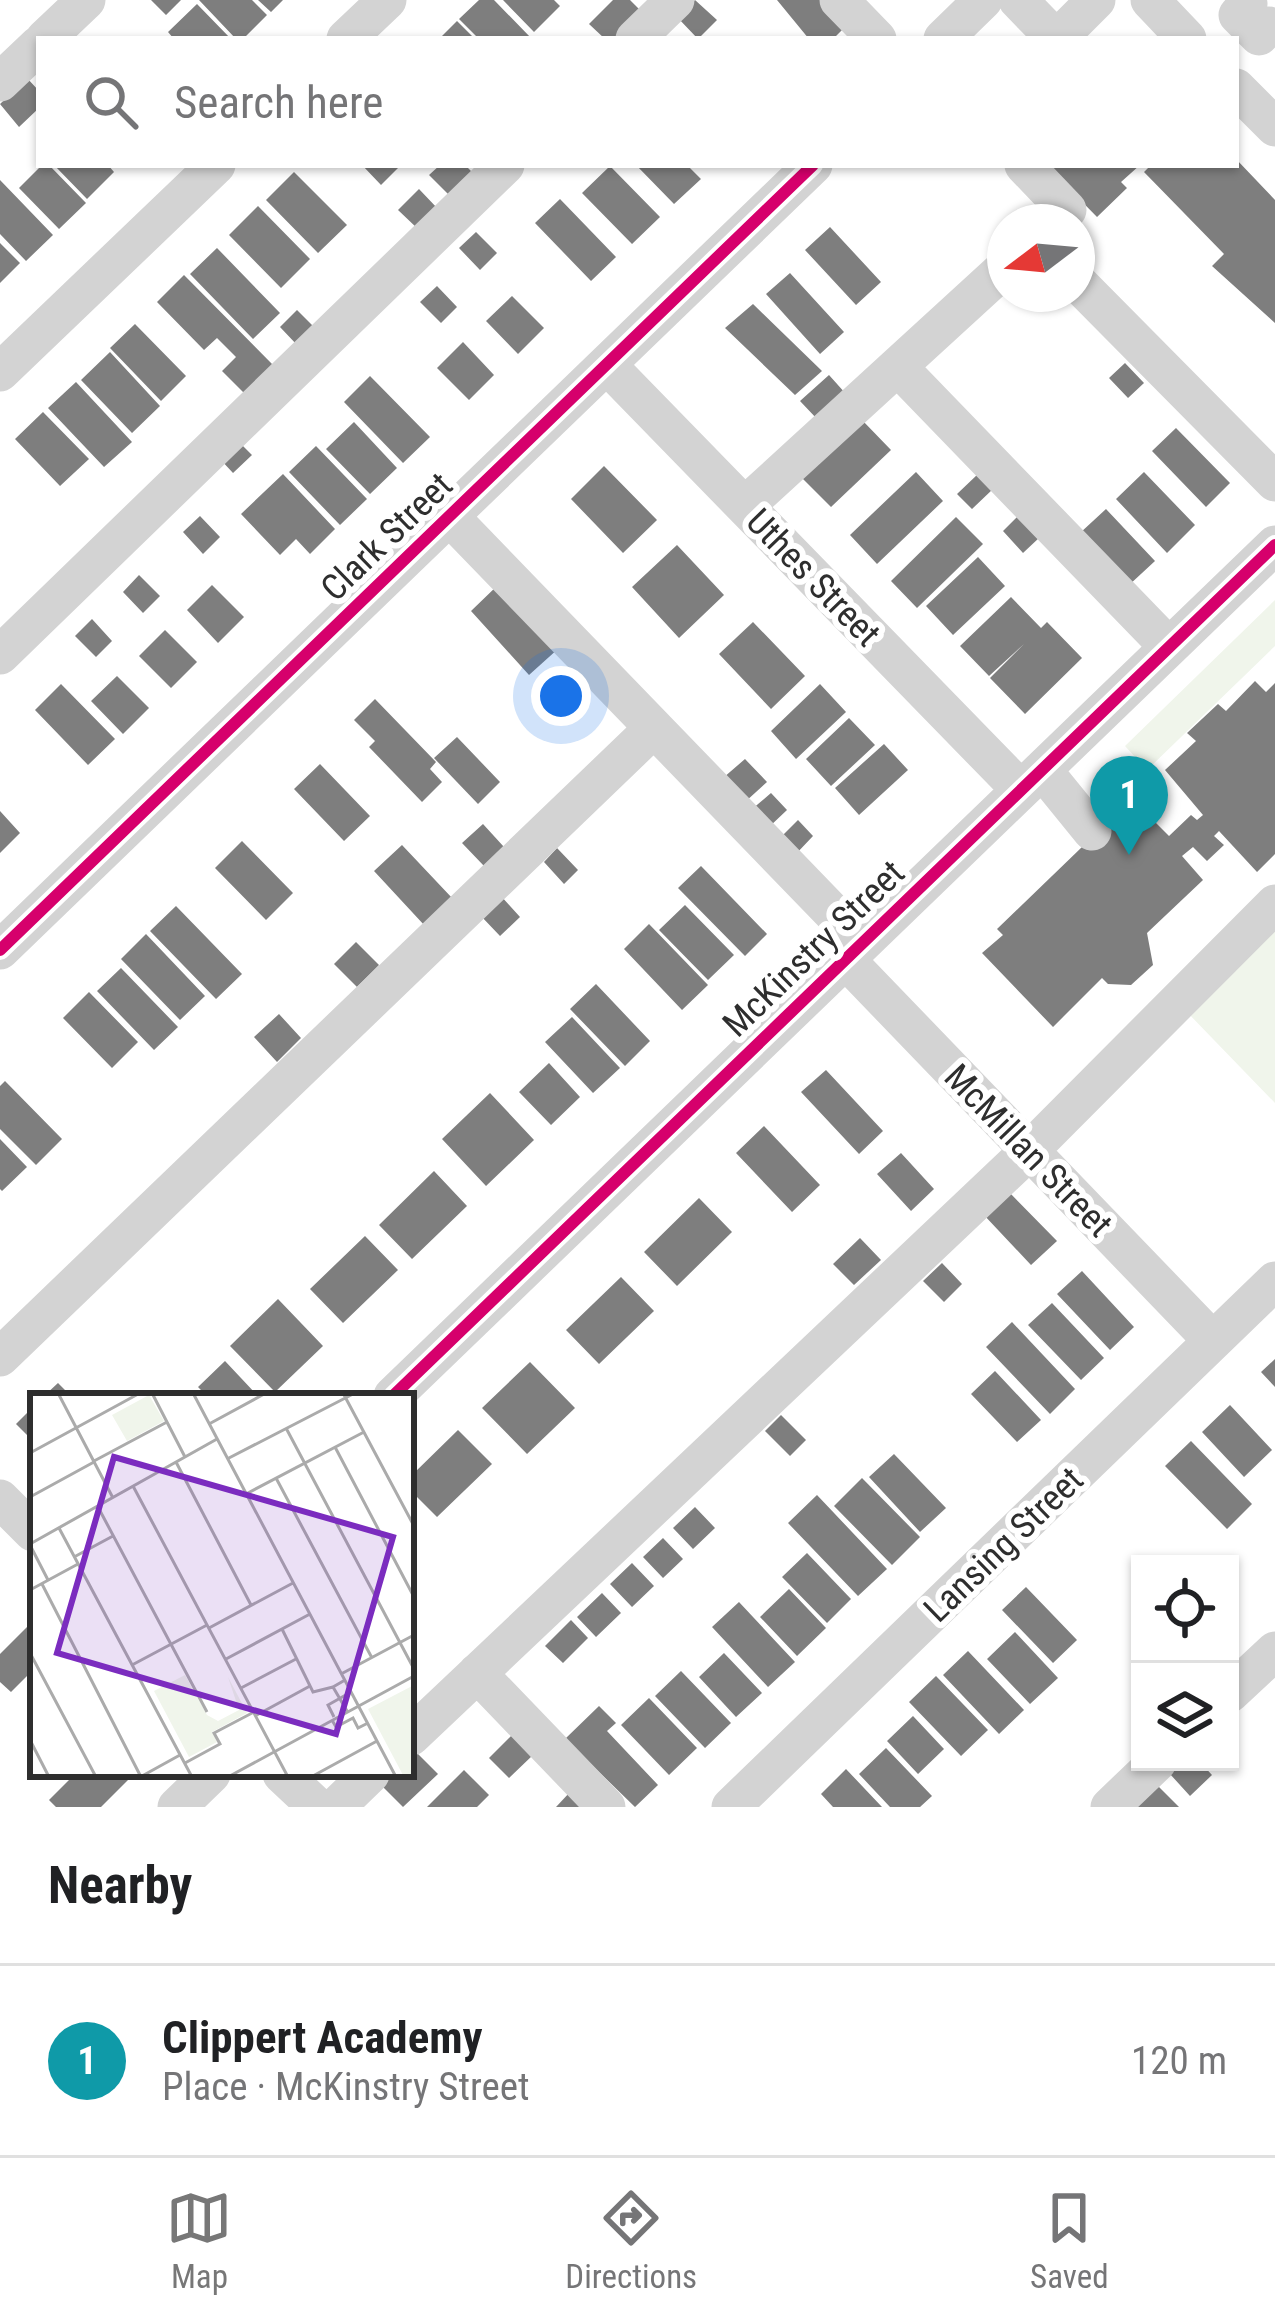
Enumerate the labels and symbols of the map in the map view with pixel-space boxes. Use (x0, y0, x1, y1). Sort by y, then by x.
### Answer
north arrow (987, 204, 1095, 312)
street label: Clark Street (312, 464, 461, 609)
street label: Uthes Street (738, 500, 889, 655)
your location (531, 666, 591, 726)
pin: 1 (1090, 756, 1168, 855)
street label: McKinstry Street (715, 852, 913, 1045)
street label: McMillan Street (936, 1056, 1121, 1246)
inset map (30, 1393, 414, 1777)
street label: Lansing Street (916, 1459, 1092, 1631)

